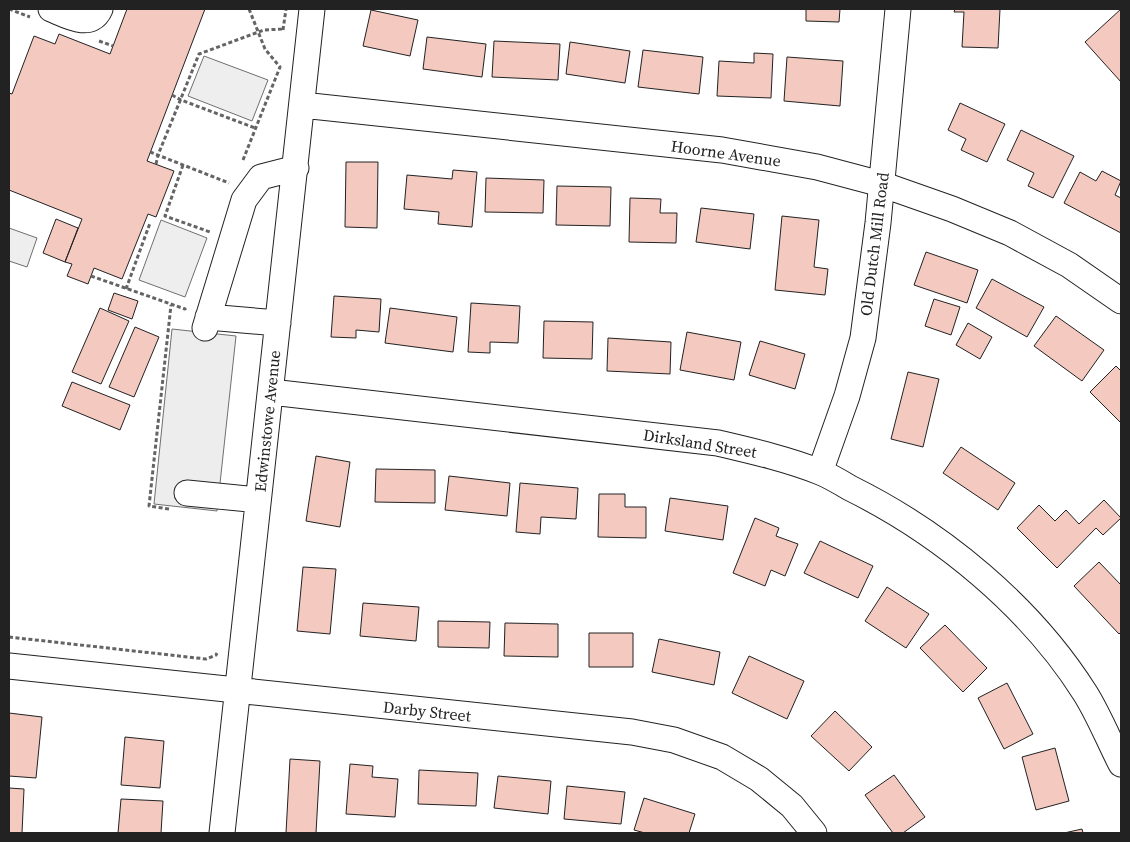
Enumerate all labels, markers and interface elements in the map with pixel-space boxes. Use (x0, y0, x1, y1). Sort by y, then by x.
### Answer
street label: Hoorne Avenue (670, 134, 782, 172)
street label: Old Dutch Mill Road (854, 171, 894, 317)
street label: Edwinstowe Avenue (249, 349, 285, 493)
street label: Dirksland Street (642, 423, 759, 463)
street label: Darby Street (382, 695, 473, 727)

